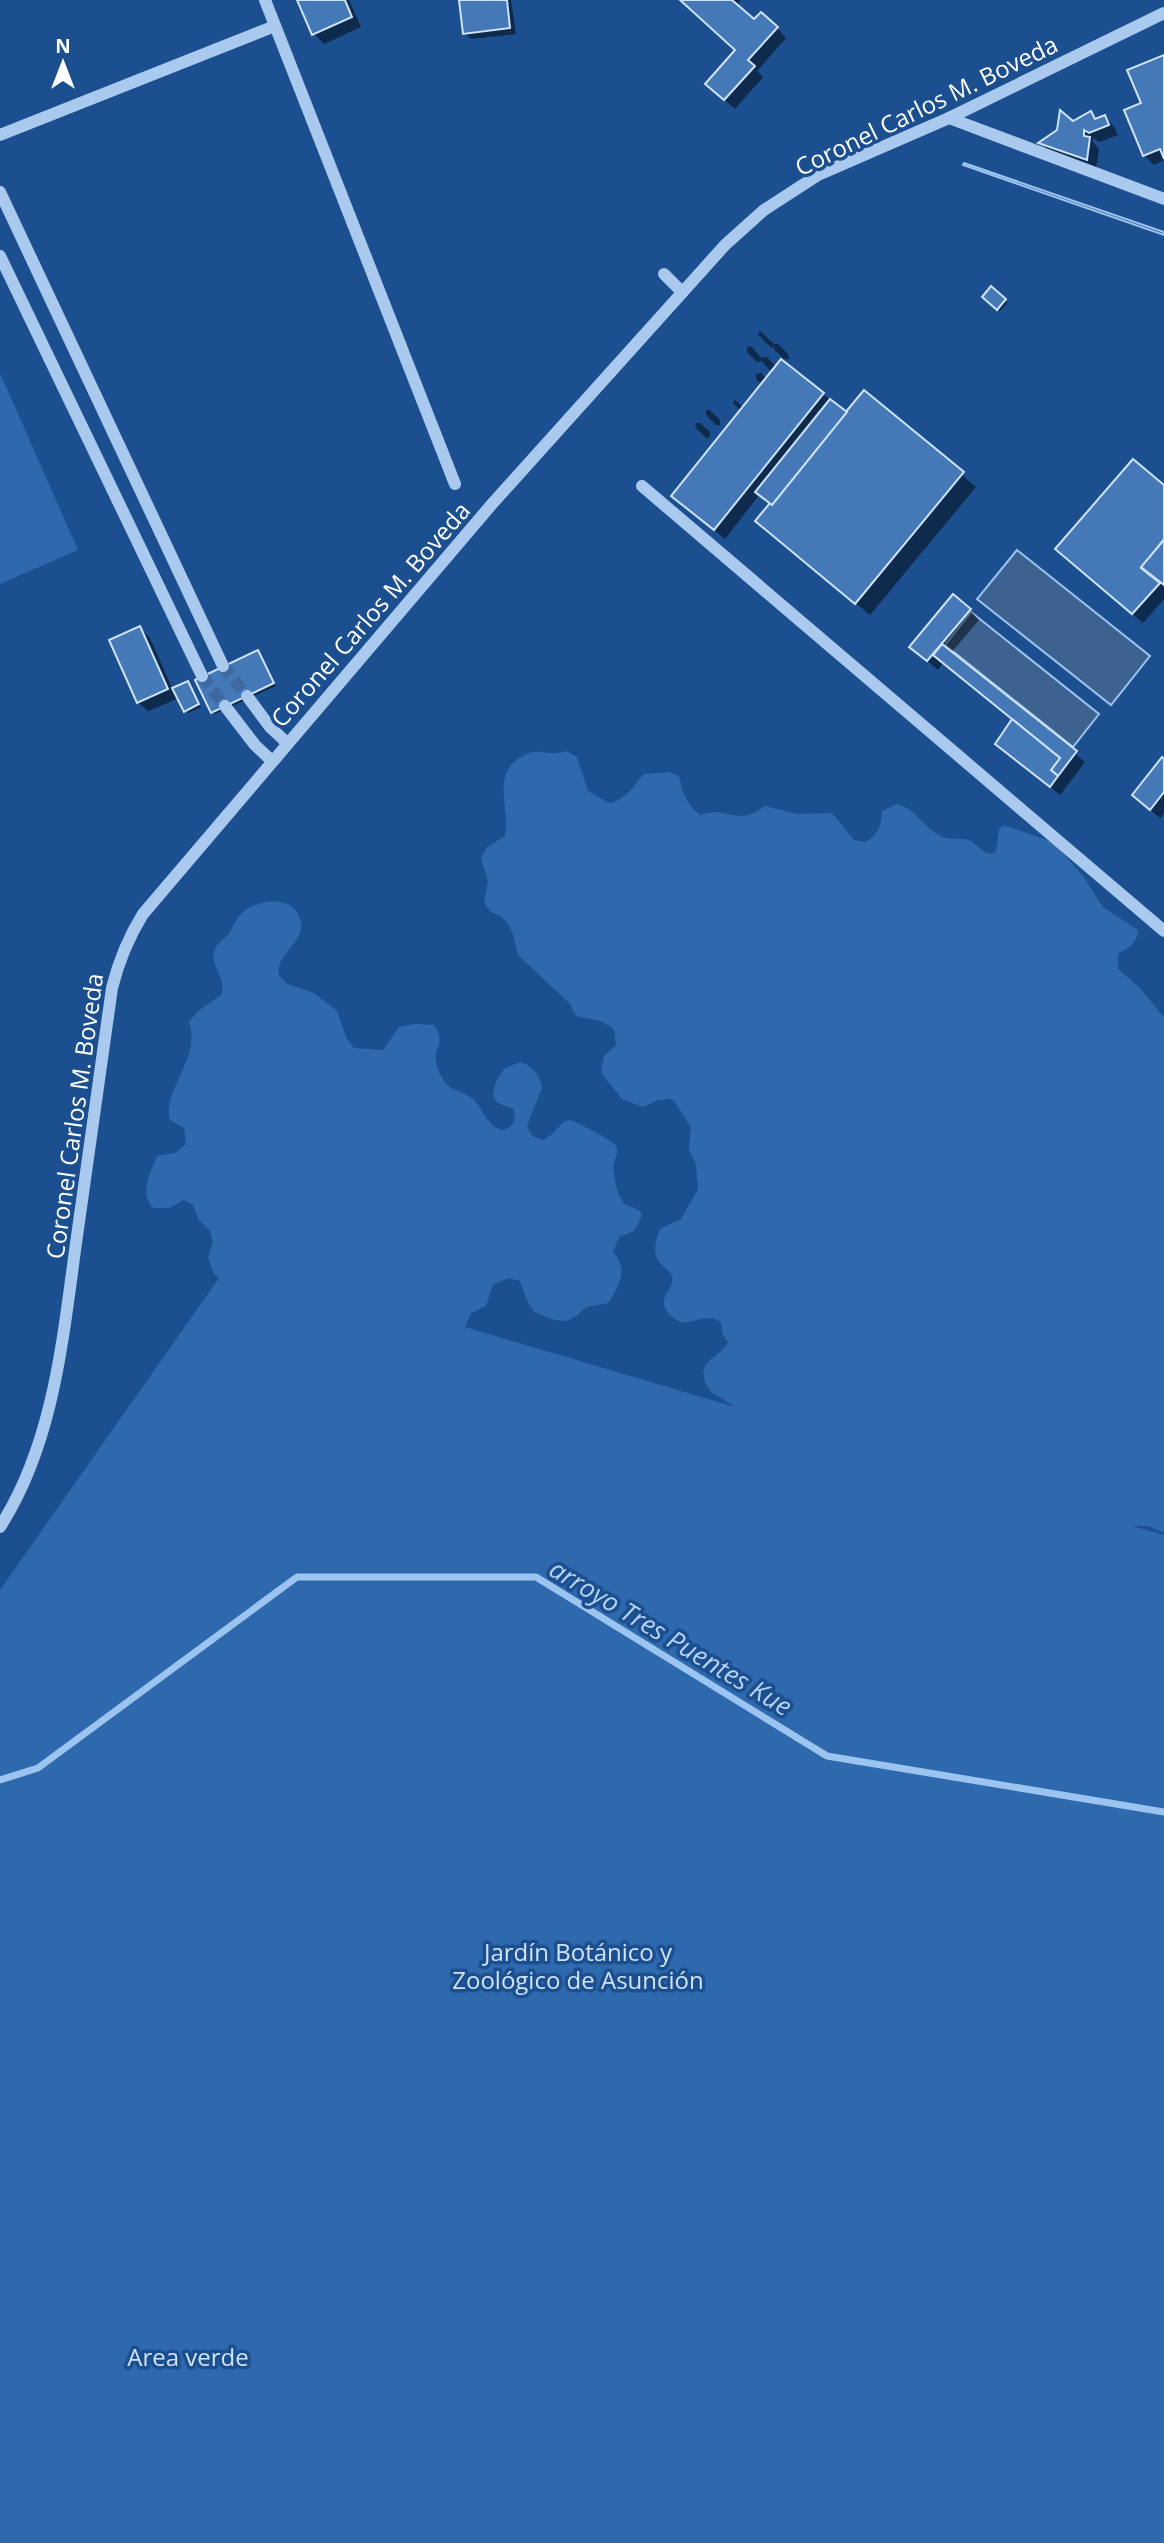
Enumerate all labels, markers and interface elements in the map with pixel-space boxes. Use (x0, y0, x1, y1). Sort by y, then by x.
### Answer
street label: Coronel Carlos M. Boveda (789, 27, 1063, 183)
north arrow (28, 28, 98, 98)
text: N (55, 33, 71, 59)
street label: Coronel Carlos M. Boveda (263, 494, 477, 734)
street label: Coronel Carlos M. Boveda (38, 971, 110, 1261)
water label: arroyo Tres Puentes Kue (543, 1550, 799, 1724)
park label: Jardín Botánico y Zoológico de Asunción (452, 1935, 704, 1996)
park label: Area verde (127, 2340, 249, 2373)

